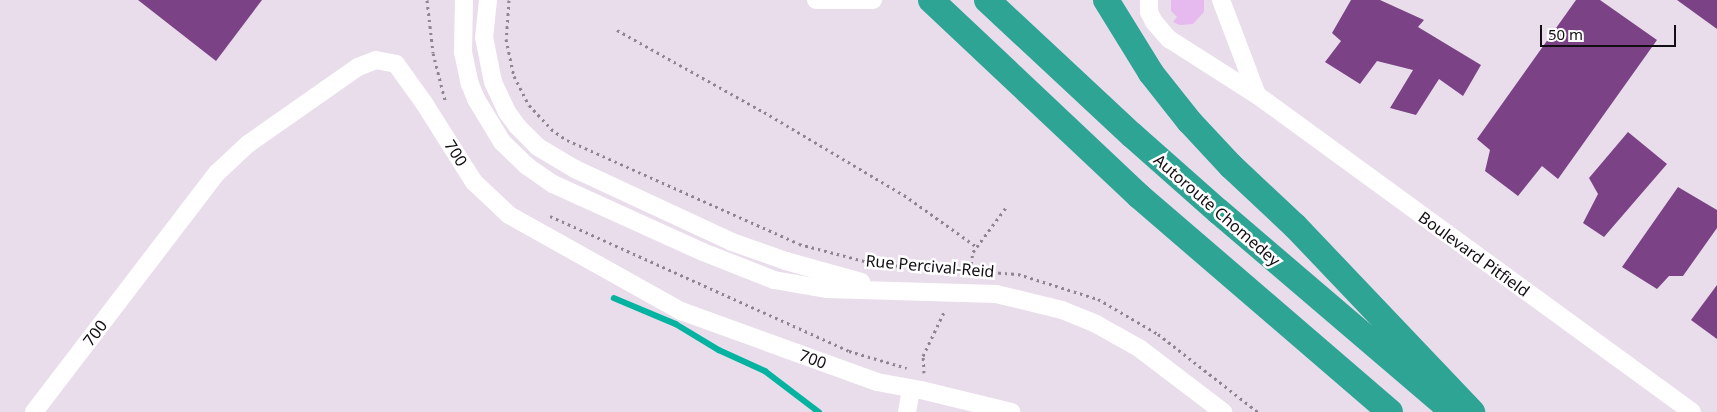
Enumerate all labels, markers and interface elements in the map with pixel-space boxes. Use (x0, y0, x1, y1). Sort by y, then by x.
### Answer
scale bar (1542, 15, 1678, 47)
text: 50 m (1548, 24, 1583, 44)
street label: 700 (441, 136, 471, 170)
street label: Autoroute Chomedey (1150, 150, 1284, 270)
street label: Boulevard Pitfield (1415, 207, 1533, 301)
street label: Rue Percival-Reid (865, 251, 995, 281)
street label: 700 (79, 316, 111, 350)
street label: 700 (797, 345, 829, 373)

